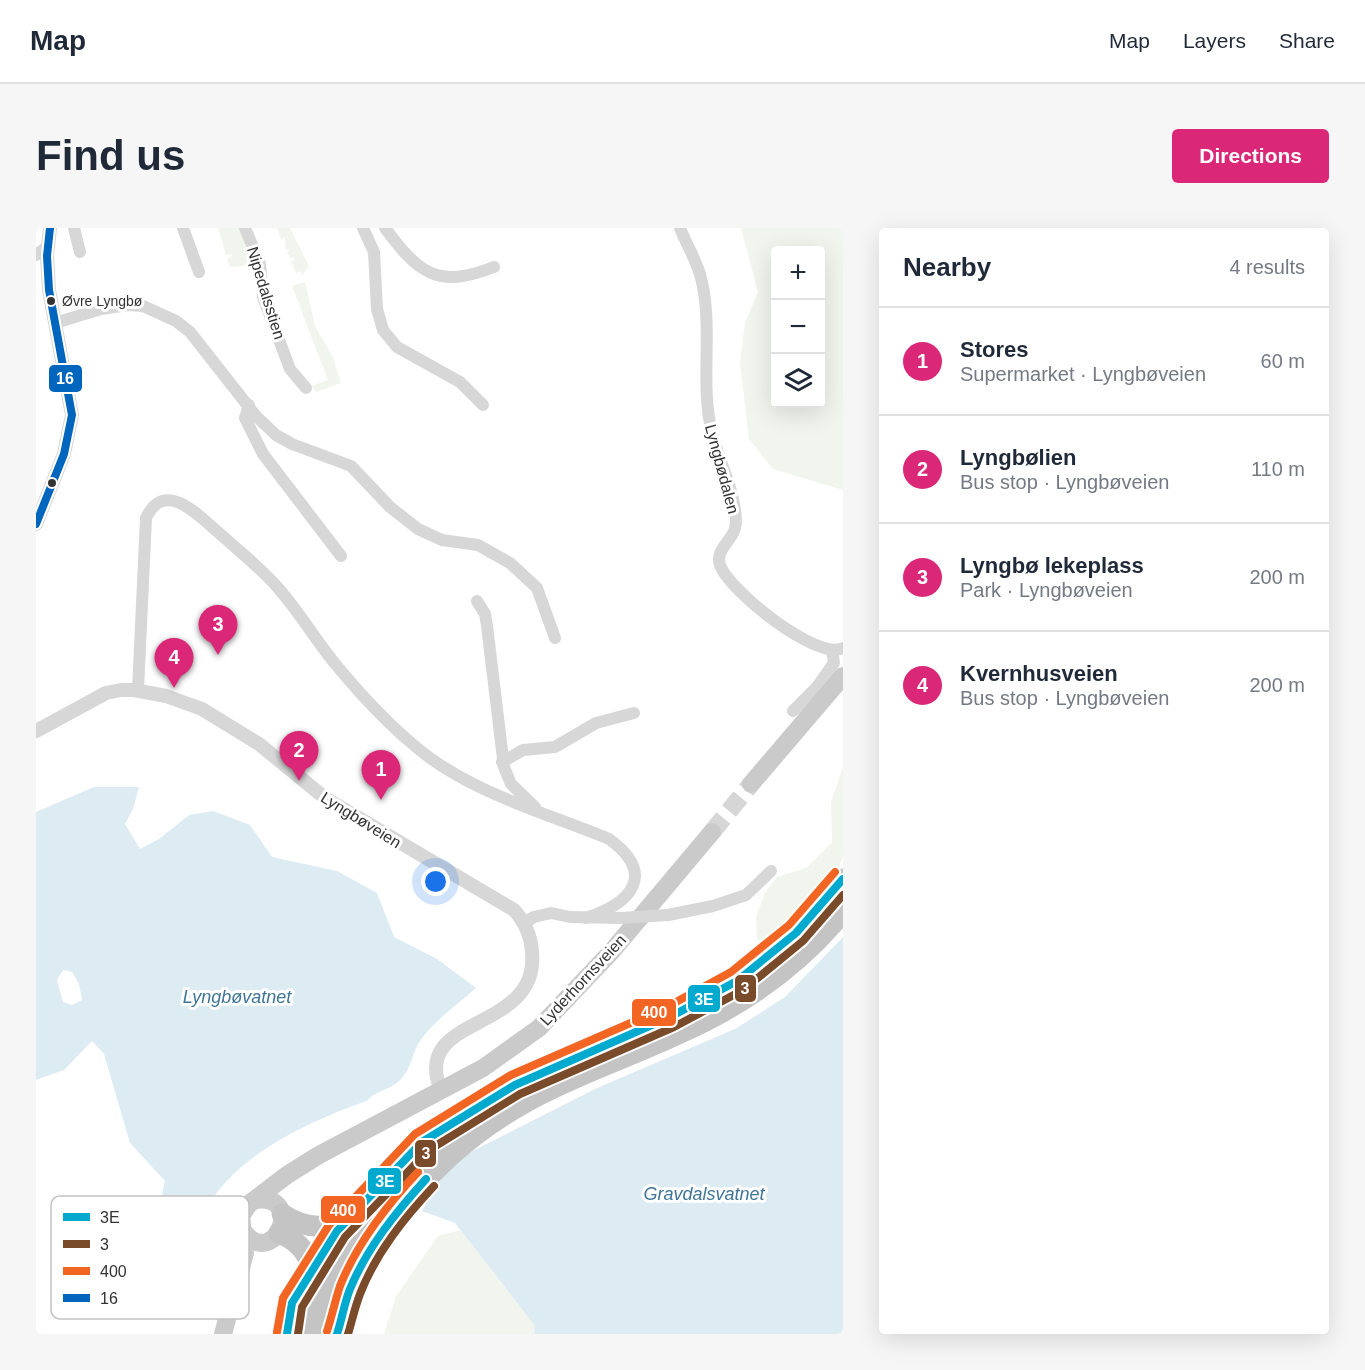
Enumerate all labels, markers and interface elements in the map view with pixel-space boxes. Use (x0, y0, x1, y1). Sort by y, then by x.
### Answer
text: Map (30, 25, 86, 56)
text: Map (1109, 29, 1150, 52)
text: Layers (1183, 29, 1246, 52)
text: Share (1279, 29, 1335, 52)
button: Directions (1172, 129, 1329, 183)
text: Find us (36, 132, 185, 179)
street label: Nipedalsstien (244, 245, 288, 341)
map controls (771, 246, 825, 408)
button: + (771, 246, 825, 300)
text: Nearby (903, 252, 991, 282)
text: 4 results (1229, 256, 1305, 278)
place label: Øvre Lyngbø (62, 293, 143, 309)
marker: Øvre Lyngbø (45, 295, 57, 307)
button: − (771, 300, 825, 354)
text: Stores (960, 337, 1028, 362)
text: 1 (917, 350, 928, 372)
text: 60 m (1261, 350, 1305, 372)
button: layers (771, 354, 825, 408)
text: Supermarket · Lyngbøveien (960, 363, 1206, 385)
line badge: 16 (48, 364, 83, 393)
text: 16 (56, 370, 74, 387)
street label: Lyngbødalen (702, 422, 742, 516)
text: Lyngbølien (960, 445, 1077, 470)
text: 2 (917, 458, 928, 480)
text: 110 m (1251, 458, 1305, 480)
text: Bus stop · Lyngbøveien (960, 471, 1169, 493)
unlabelled marker (46, 477, 58, 489)
text: Lyngbø lekeplass (960, 553, 1144, 578)
text: 3 (917, 566, 928, 588)
text: 200 m (1249, 566, 1305, 588)
text: Park · Lyngbøveien (960, 579, 1133, 601)
pin: 3 (198, 606, 237, 655)
pin: 4 (154, 638, 194, 688)
text: Kvernhusveien (960, 661, 1118, 686)
text: 4 (917, 674, 928, 696)
text: 200 m (1249, 674, 1305, 696)
text: Bus stop · Lyngbøveien (960, 687, 1169, 709)
pin: 2 (280, 732, 318, 781)
pin: 1 (362, 750, 400, 800)
street label: Lyngbøveien (318, 789, 404, 851)
your location (421, 867, 450, 896)
street label: Lyderhornsveien (537, 931, 629, 1029)
line badge: 3 (734, 974, 757, 1003)
text: 3 (741, 980, 750, 997)
line badge: 3E (687, 984, 721, 1013)
water label: Lyngbøvatnet (183, 987, 292, 1007)
text: 3E (694, 991, 714, 1008)
line badge: 400 (631, 998, 677, 1027)
text: 400 (641, 1004, 667, 1021)
line badge: 3 (414, 1139, 437, 1168)
text: 3 (422, 1145, 431, 1162)
line badge: 3E (367, 1167, 402, 1195)
text: 3E (375, 1173, 395, 1190)
water label: Gravdalsvatnet (643, 1184, 766, 1204)
line badge: 400 (320, 1195, 366, 1224)
legend (51, 1196, 249, 1319)
text: 400 (330, 1202, 356, 1219)
text: 3E (100, 1209, 120, 1226)
text: 3 (100, 1236, 109, 1253)
text: 400 (100, 1263, 127, 1280)
text: 16 (100, 1290, 118, 1307)

